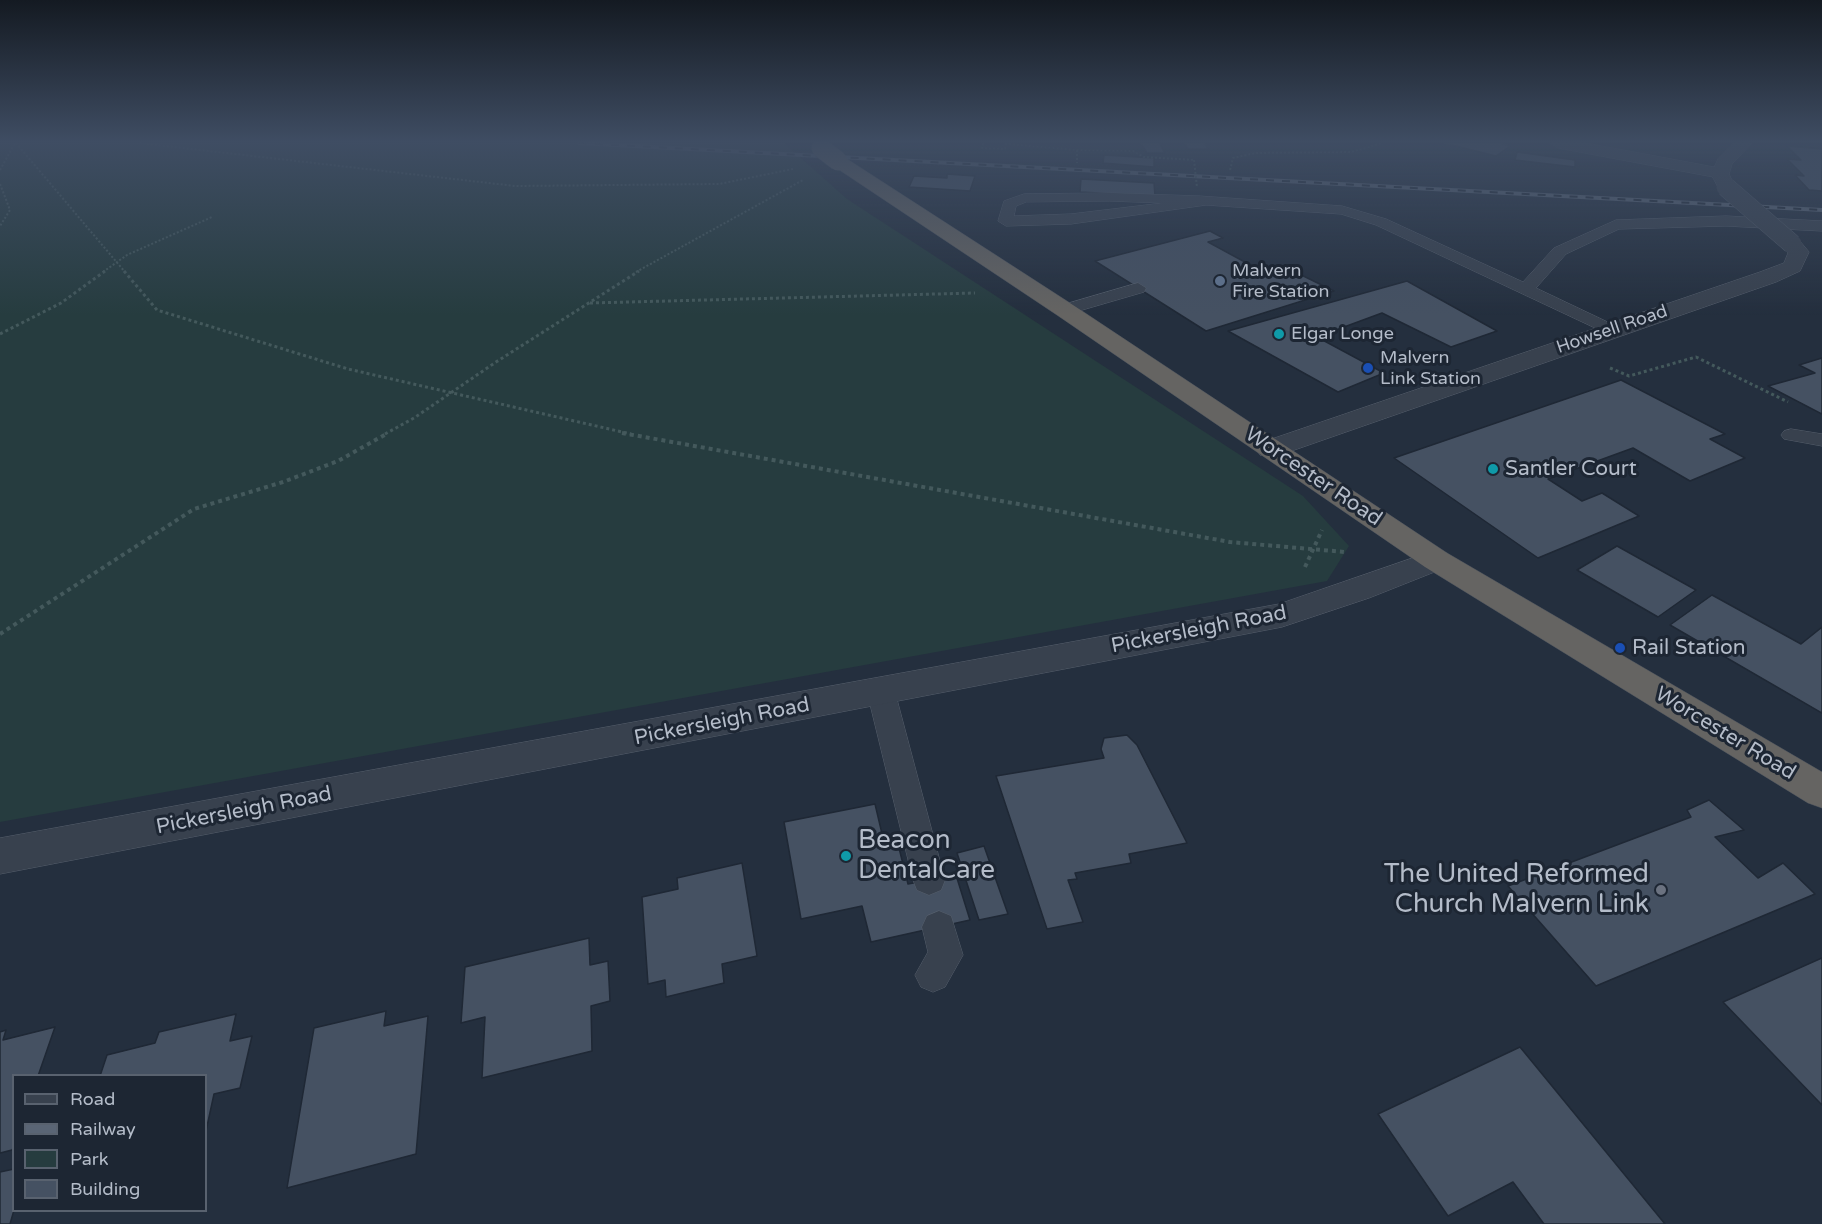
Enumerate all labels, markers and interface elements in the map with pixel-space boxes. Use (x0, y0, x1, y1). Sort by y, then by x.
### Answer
place label: Malvern Fire Station (1232, 260, 1329, 302)
marker: Malvern Fire Station (1213, 274, 1227, 288)
street label: Howsell Road (1554, 301, 1670, 359)
place label: Elgar Longe (1291, 323, 1394, 345)
marker: Elgar Longe (1272, 327, 1286, 341)
place label: Malvern Link Station (1380, 347, 1481, 389)
marker: Malvern Link Station (1361, 361, 1375, 375)
street label: Worcester Road (1240, 422, 1386, 532)
place label: Santler Court (1505, 456, 1637, 482)
marker: Santler Court (1486, 462, 1500, 476)
street label: Pickersleigh Road (1109, 601, 1289, 659)
place label: Rail Station (1632, 635, 1746, 661)
marker: Rail Station (1613, 641, 1627, 655)
street label: Worcester Road (1650, 682, 1800, 786)
street label: Pickersleigh Road (632, 693, 812, 751)
street label: Pickersleigh Road (154, 782, 334, 840)
place label: Beacon DentalCare (858, 825, 995, 886)
marker: Beacon DentalCare (839, 849, 853, 863)
place label: The United Reformed Church Malvern Link (1384, 859, 1649, 921)
marker: The United Reformed Church Malvern Link (1654, 883, 1668, 897)
legend (12, 1074, 207, 1212)
text: Road (70, 1088, 115, 1110)
text: Railway (70, 1118, 136, 1140)
text: Park (70, 1148, 108, 1170)
text: Building (70, 1178, 140, 1200)

